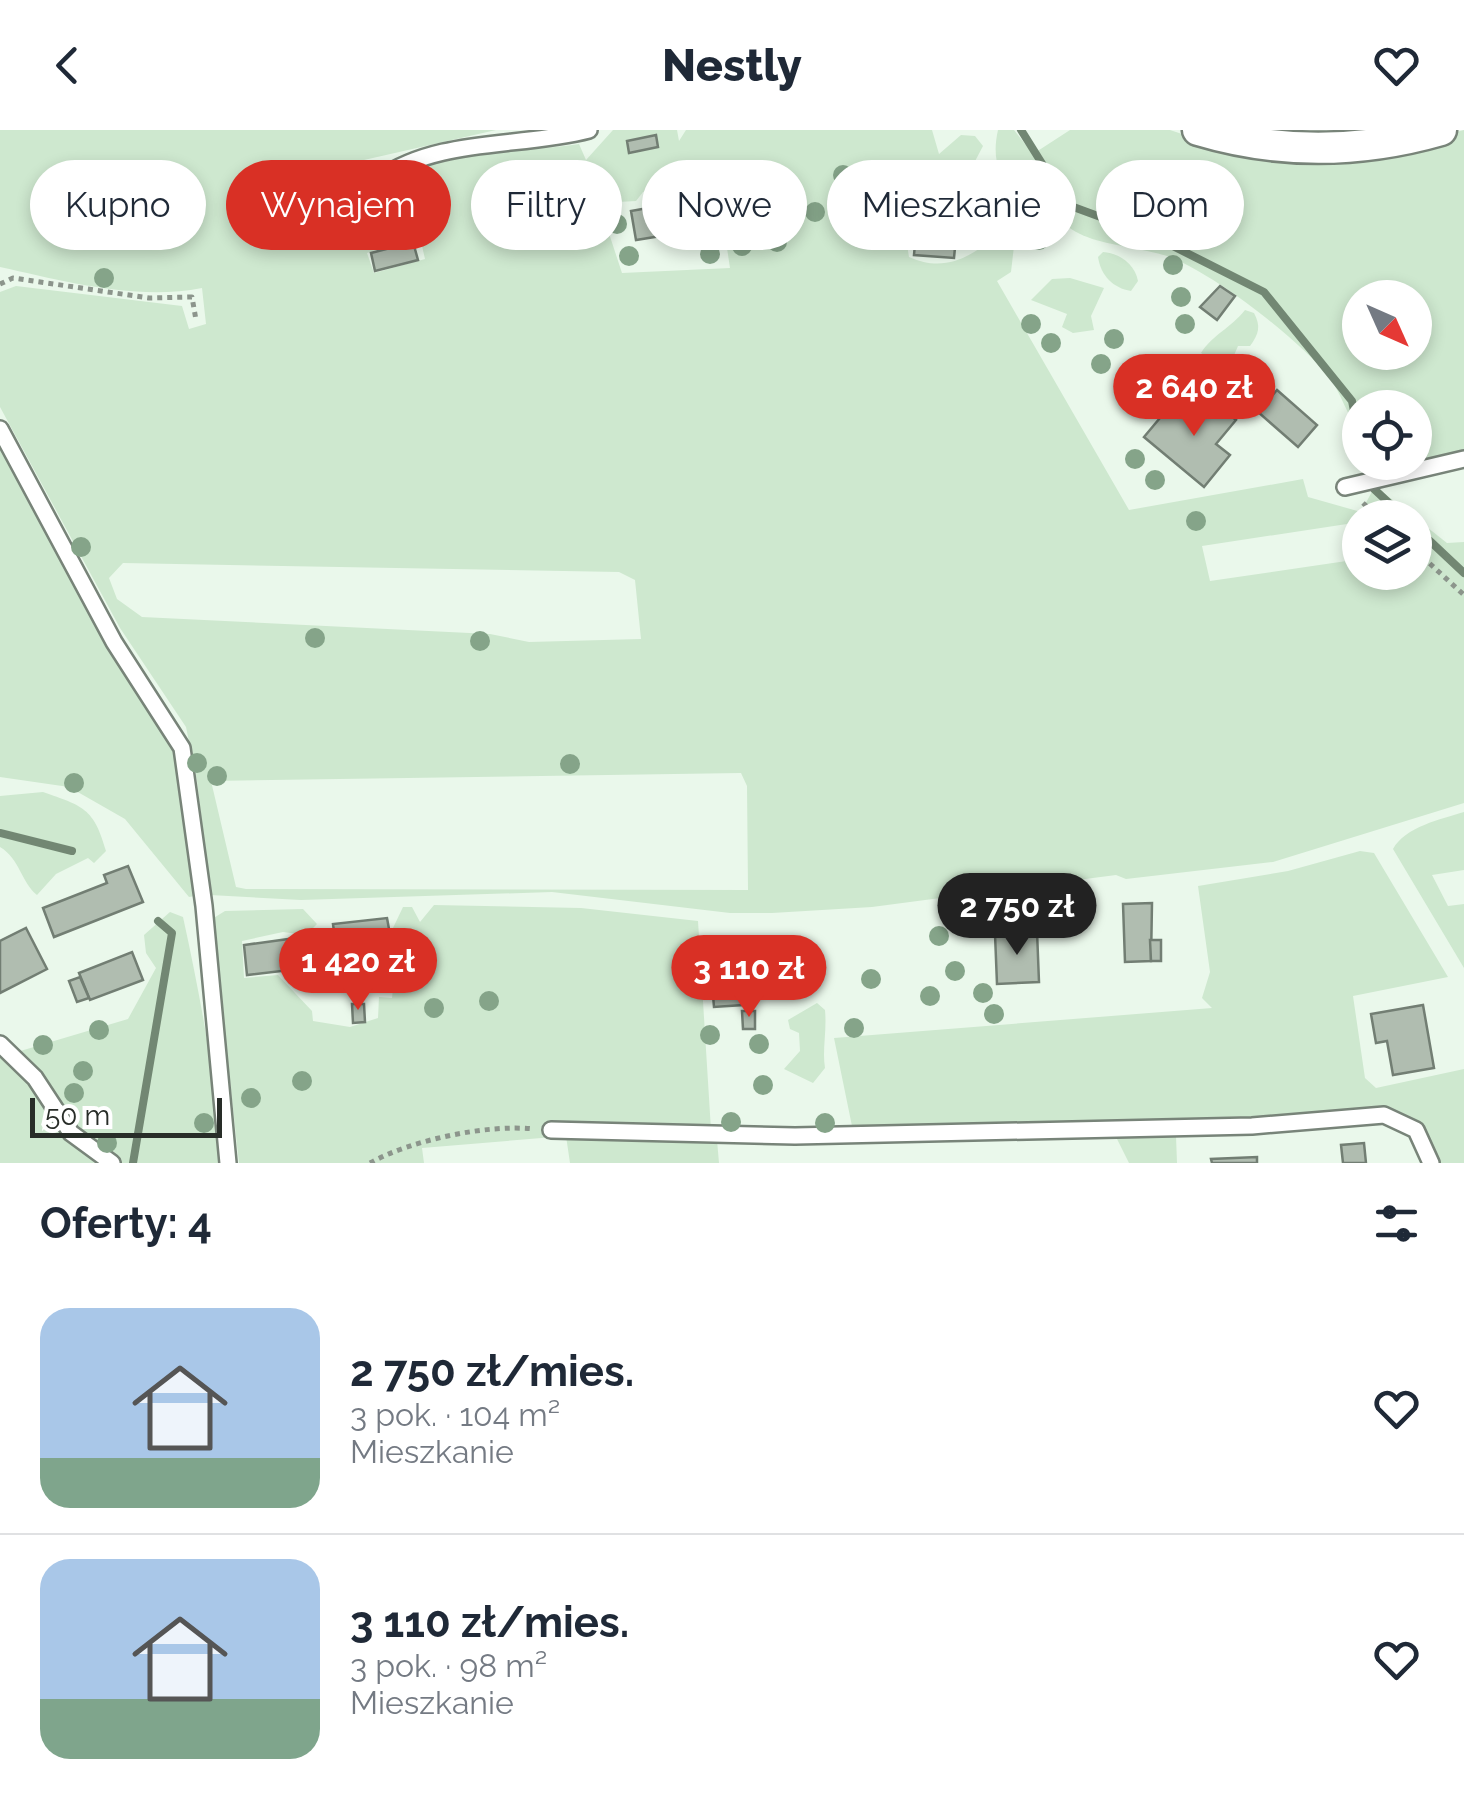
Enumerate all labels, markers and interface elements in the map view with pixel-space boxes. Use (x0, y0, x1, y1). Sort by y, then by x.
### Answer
icon: back (40, 38, 95, 93)
icon: heart (1369, 38, 1424, 93)
text: Nestly (662, 39, 802, 92)
chip: Kupno (30, 160, 206, 250)
chip: Wynajem (226, 160, 451, 250)
chip: Filtry (471, 160, 622, 250)
chip: Nowe (642, 160, 807, 250)
chip: Mieszkanie (827, 160, 1076, 250)
chip: Dom (1096, 160, 1244, 250)
north arrow (1342, 280, 1432, 370)
map controls (1342, 280, 1432, 590)
pin: 2 640 zł (1091, 354, 1297, 439)
text: 2 640 zł (1135, 368, 1253, 405)
button: locate (1342, 390, 1432, 480)
button: layers (1342, 500, 1432, 590)
pin: 2 750 zł (914, 873, 1120, 958)
text: 2 750 zł (959, 887, 1075, 924)
pin: 1 420 zł (255, 928, 461, 1013)
pin: 3 110 zł (646, 935, 852, 1020)
text: 1 420 zł (301, 942, 415, 979)
text: 3 110 zł (693, 949, 805, 986)
scale bar (30, 1093, 222, 1138)
text: 50 m (45, 1099, 110, 1132)
icon: filters (1369, 1196, 1424, 1251)
text: Oferty: 4 (40, 1199, 212, 1248)
text: 2 750 zł/mies. (350, 1347, 634, 1396)
icon: home (120, 1348, 240, 1468)
icon: heart (1369, 1381, 1424, 1436)
text: 3 pok. · 104 m² (350, 1396, 560, 1433)
text: Mieszkanie (350, 1433, 514, 1470)
text: 3 110 zł/mies. (350, 1598, 629, 1647)
icon: home (120, 1599, 240, 1719)
icon: heart (1369, 1632, 1424, 1687)
text: 3 pok. · 98 m² (350, 1647, 547, 1684)
text: Mieszkanie (350, 1684, 514, 1721)

